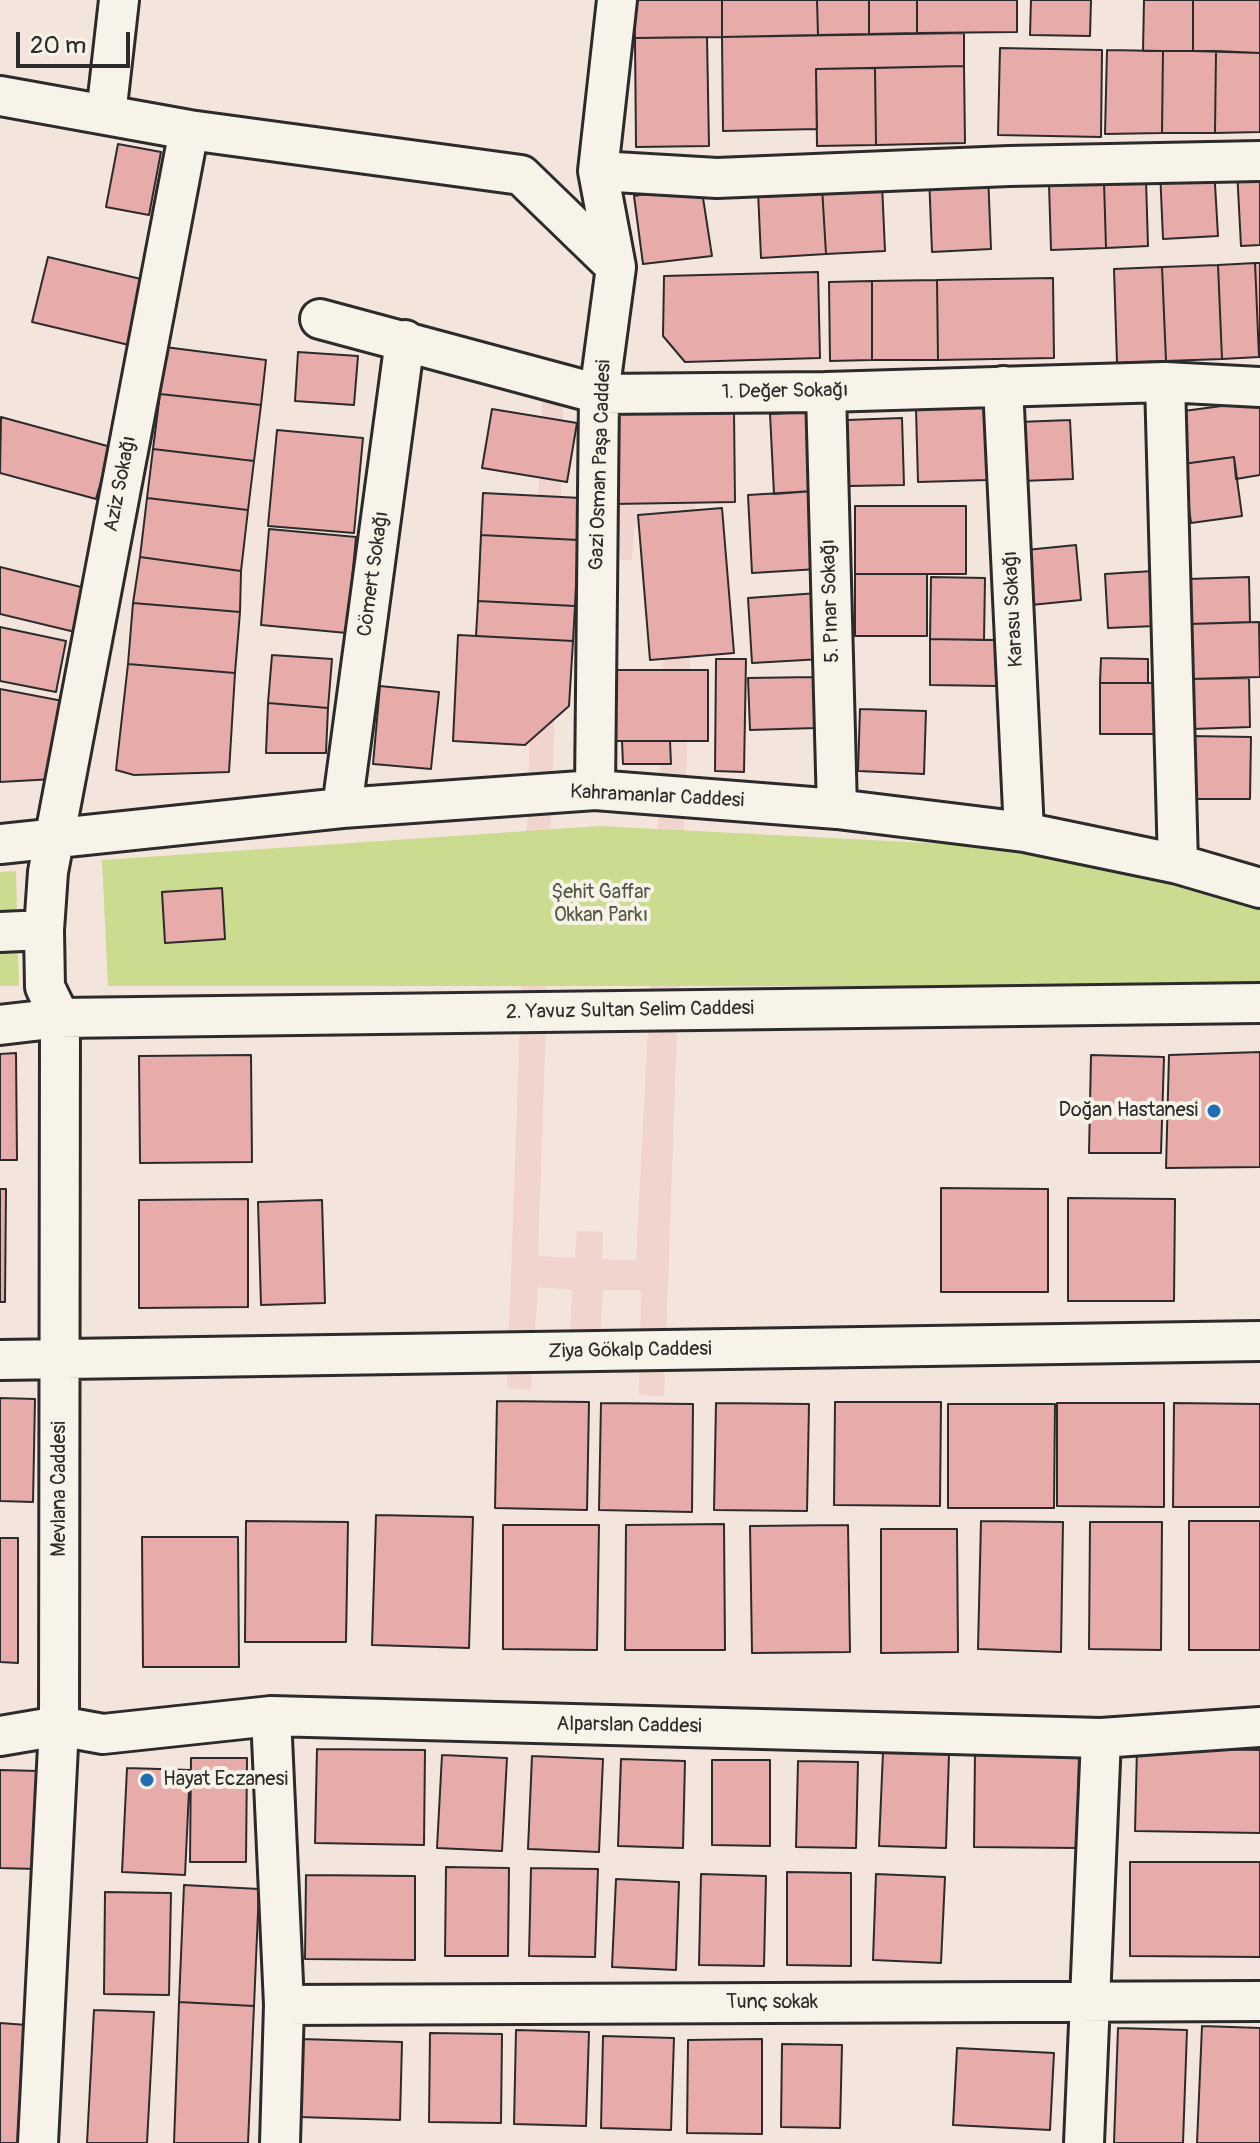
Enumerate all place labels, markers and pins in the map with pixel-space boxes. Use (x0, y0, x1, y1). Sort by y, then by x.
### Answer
place label: Doğan Hastanesi (1059, 1099, 1198, 1123)
marker: Doğan Hastanesi (1205, 1102, 1223, 1120)
place label: Hayat Eczanesi (163, 1768, 288, 1792)
marker: Hayat Eczanesi (138, 1771, 156, 1789)

